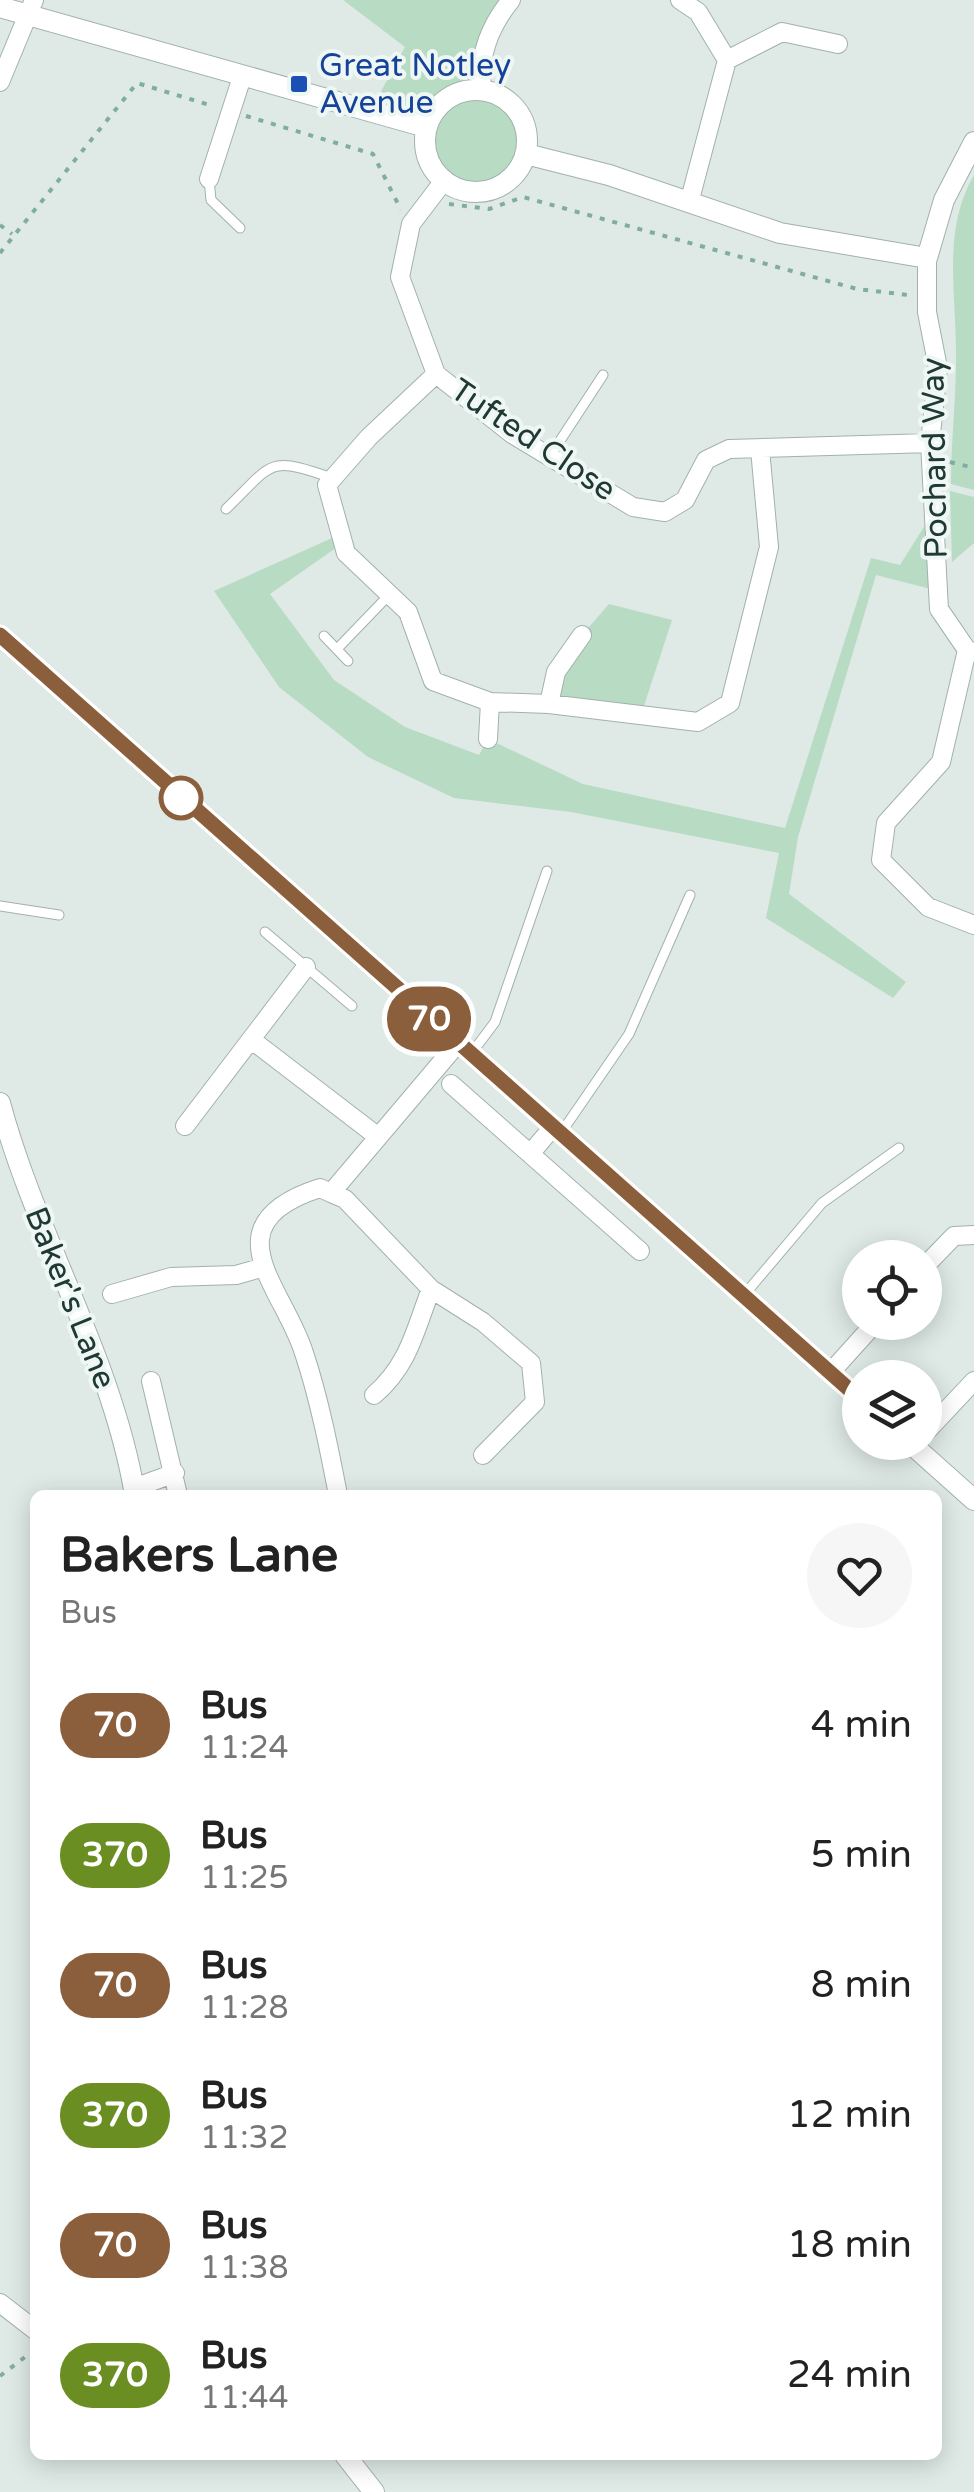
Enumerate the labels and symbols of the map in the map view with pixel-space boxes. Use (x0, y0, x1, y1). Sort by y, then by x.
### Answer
place label: Great Notley Avenue (319, 47, 511, 122)
marker: Great Notley Avenue (288, 73, 310, 95)
street label: Pochard Way (914, 357, 956, 559)
street label: Tufted Close (443, 371, 623, 509)
unlabelled marker (160, 777, 202, 819)
line badge: 70 (384, 986, 474, 1052)
street label: Baker's Lane (16, 1202, 124, 1394)

